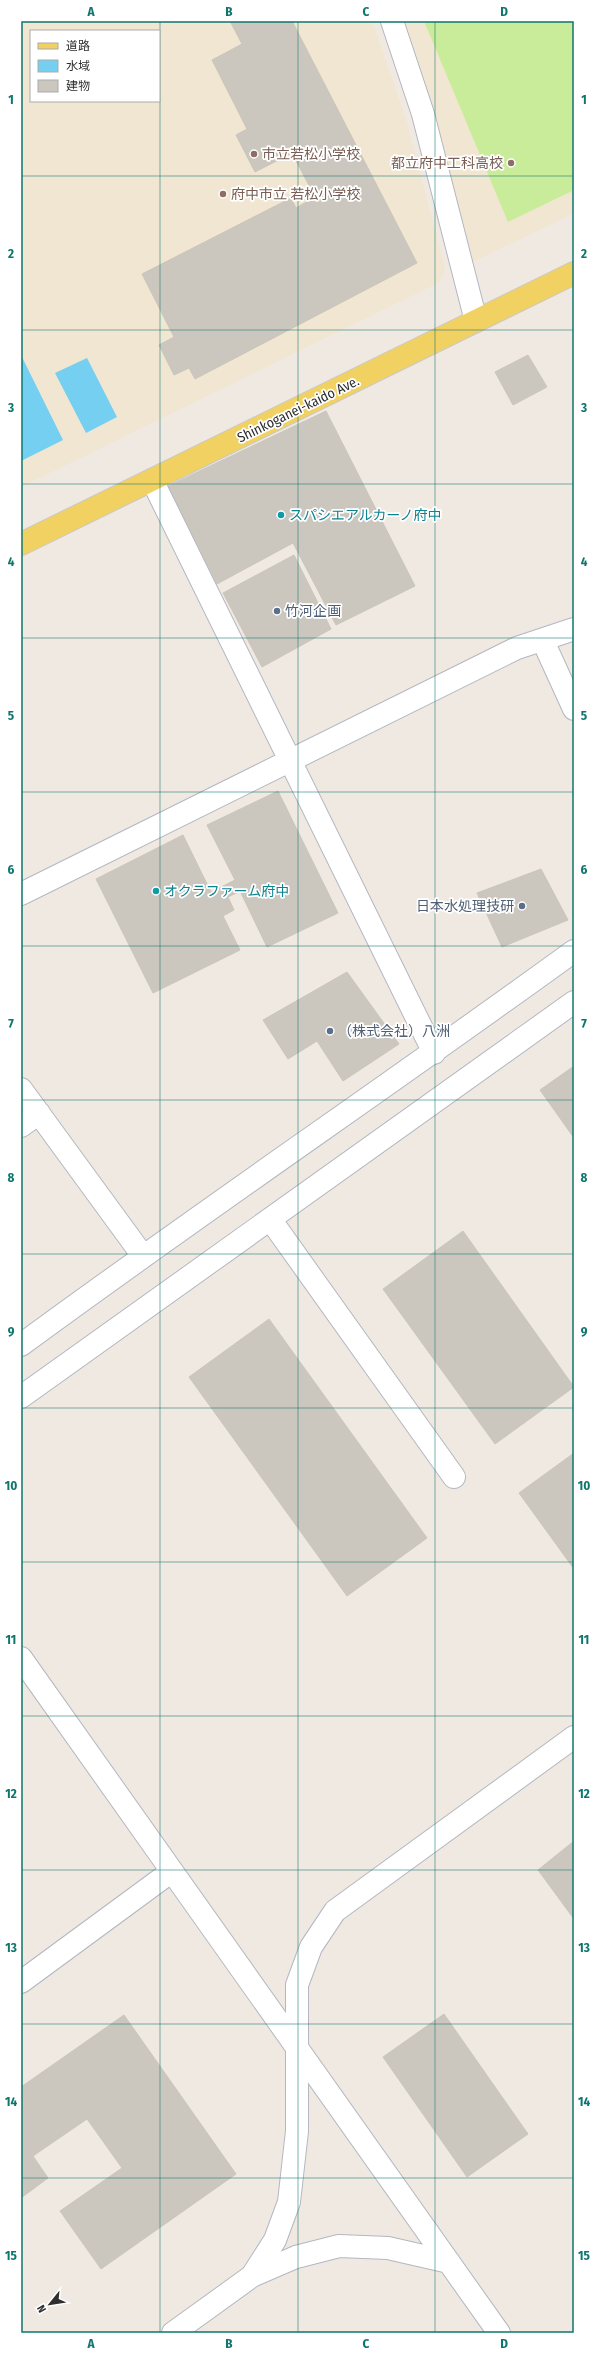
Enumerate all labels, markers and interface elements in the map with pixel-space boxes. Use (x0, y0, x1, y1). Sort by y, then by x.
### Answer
text: A (86, 4, 95, 19)
text: B (225, 4, 233, 19)
text: C (363, 4, 370, 19)
text: D (500, 4, 508, 19)
legend (30, 30, 160, 102)
text: 道路 (66, 39, 90, 53)
text: 水域 (66, 59, 90, 73)
text: 建物 (66, 79, 90, 93)
text: 1 (8, 92, 14, 107)
text: 1 (581, 92, 587, 107)
place label: 市立若松小学校 (262, 146, 360, 163)
marker: 市立若松小学校 (249, 149, 259, 159)
place label: 都立府中工科高校 (391, 155, 503, 172)
marker: 都立府中工科高校 (506, 158, 516, 168)
place label: 府中市立 若松小学校 (231, 186, 360, 203)
marker: 府中市立 若松小学校 (218, 189, 228, 199)
text: 2 (7, 246, 14, 261)
text: 2 (580, 246, 587, 261)
street label: Shinkoganei-kaido Ave. (235, 373, 362, 446)
text: 3 (7, 400, 14, 415)
text: 3 (580, 400, 587, 415)
place label: スパシエアルカーノ府中 (289, 507, 442, 524)
marker: スパシエアルカーノ府中 (276, 510, 286, 520)
text: 4 (8, 554, 15, 569)
text: 4 (581, 554, 588, 569)
place label: 竹河企画 (285, 603, 341, 620)
marker: 竹河企画 (272, 606, 282, 616)
text: 5 (8, 708, 14, 723)
text: 5 (581, 708, 587, 723)
text: 6 (8, 862, 15, 877)
text: 6 (581, 862, 588, 877)
place label: オクラファーム府中 (164, 883, 289, 900)
marker: オクラファーム府中 (151, 886, 161, 896)
place label: 日本水処理技研 (416, 898, 514, 915)
marker: 日本水処理技研 (517, 901, 527, 911)
text: 7 (8, 1016, 14, 1031)
text: 7 (581, 1016, 587, 1031)
place label: （株式会社）八洲 (338, 1023, 450, 1040)
marker: （株式会社）八洲 (325, 1026, 335, 1036)
text: 8 (8, 1170, 15, 1185)
text: 8 (581, 1170, 588, 1185)
text: 9 (8, 1324, 15, 1339)
text: 9 (581, 1324, 588, 1339)
text: 10 (5, 1478, 17, 1493)
text: 10 (578, 1478, 590, 1493)
text: 11 (6, 1632, 16, 1647)
text: 11 (579, 1632, 589, 1647)
text: 12 (5, 1786, 17, 1801)
text: 12 (578, 1786, 590, 1801)
text: 13 (5, 1940, 17, 1955)
text: 13 (578, 1940, 590, 1955)
text: 14 (5, 2094, 17, 2109)
text: 14 (578, 2094, 590, 2109)
text: 15 (5, 2248, 17, 2263)
text: 15 (578, 2248, 590, 2263)
north arrow (30, 2284, 70, 2324)
text: N (34, 2303, 49, 2315)
text: A (86, 2336, 95, 2351)
text: B (225, 2336, 233, 2351)
text: C (363, 2336, 370, 2351)
text: D (500, 2336, 508, 2351)

